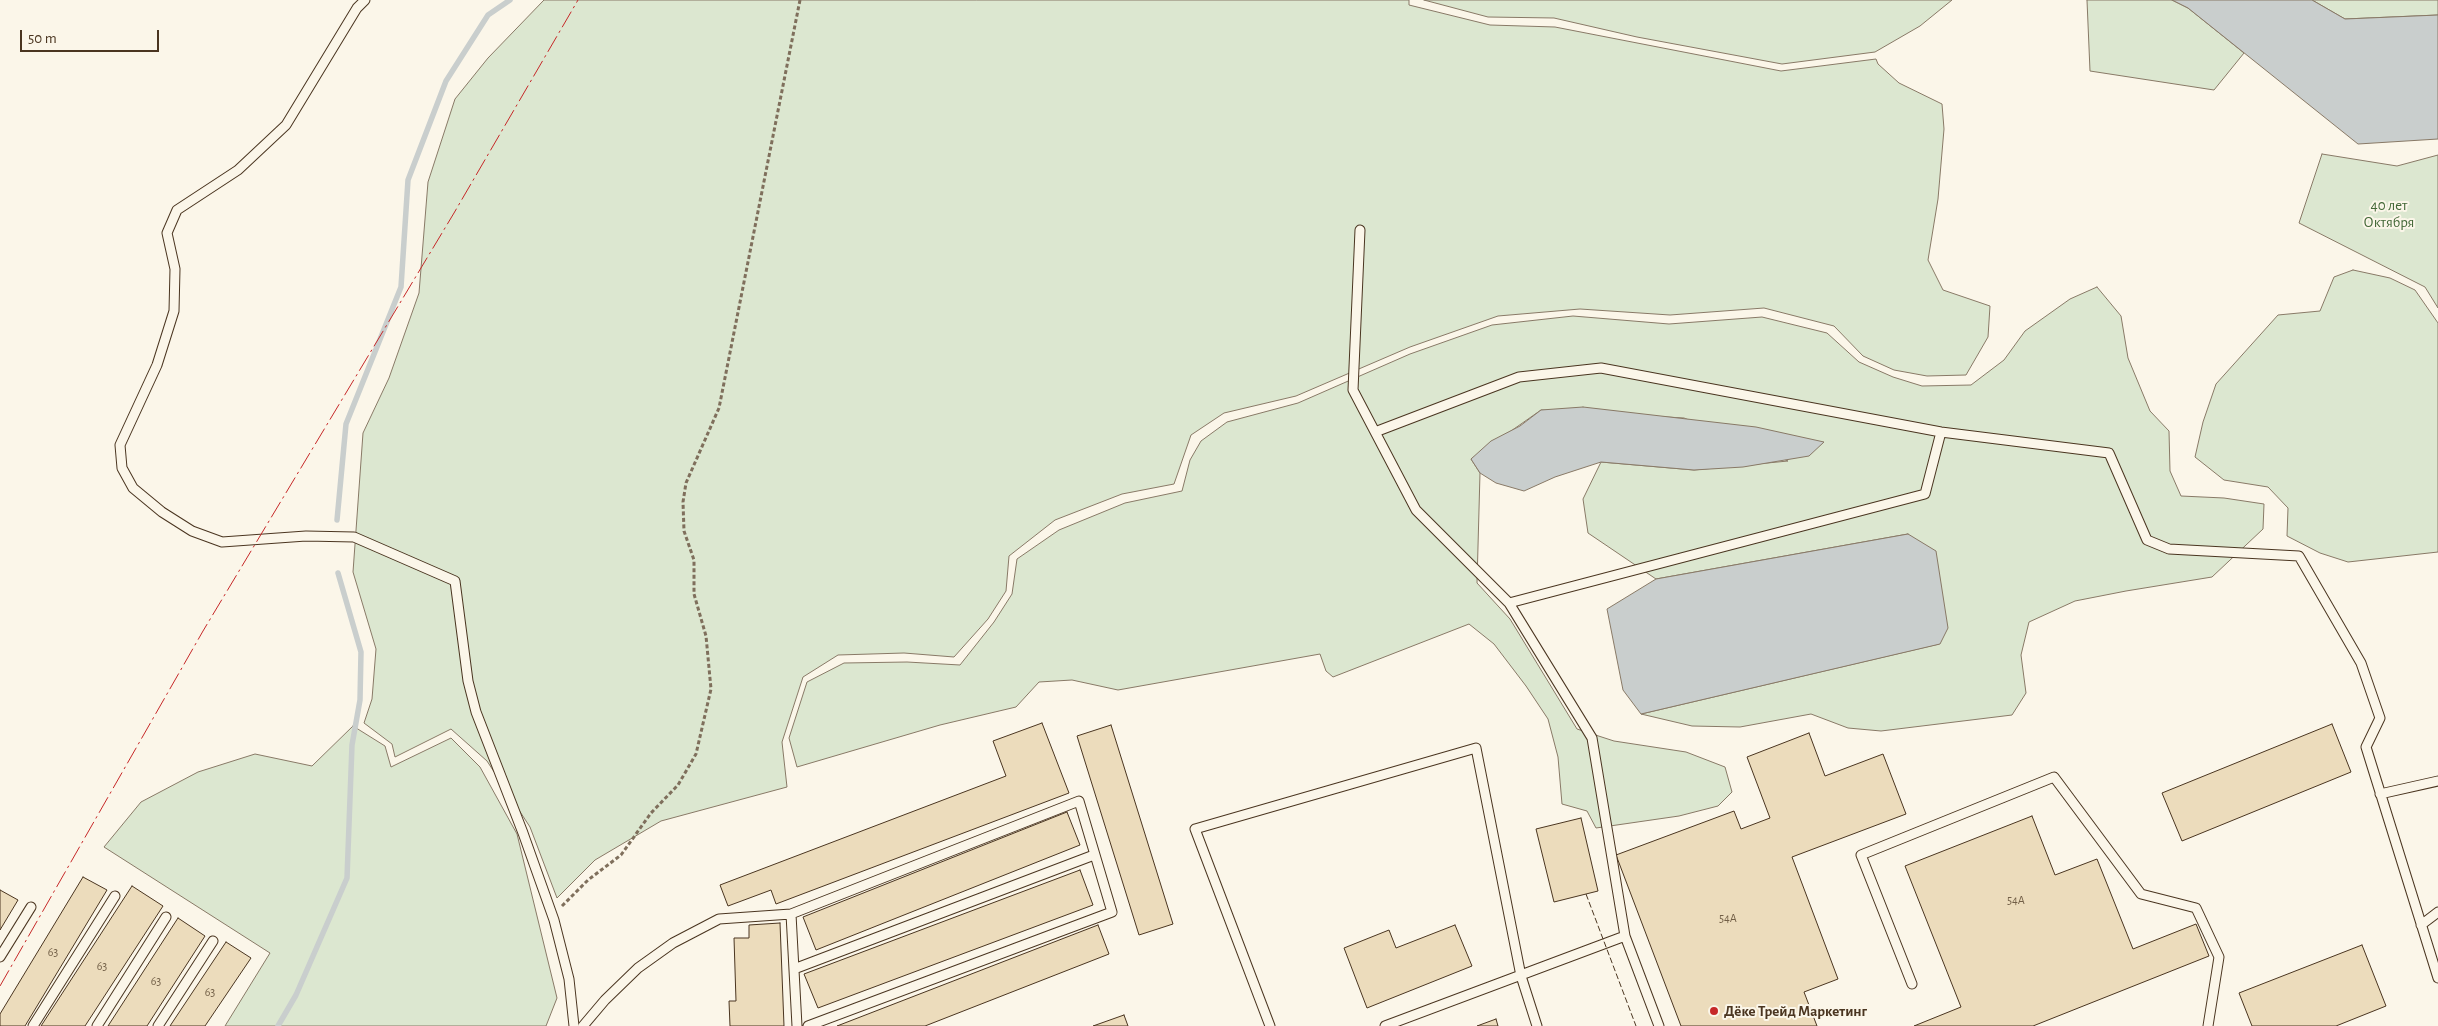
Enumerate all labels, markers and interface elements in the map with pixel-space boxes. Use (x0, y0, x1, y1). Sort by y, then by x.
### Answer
scale bar (22, 20, 161, 52)
text: 50 m (28, 31, 57, 46)
park label: 40 лет Октября (2364, 196, 2414, 231)
house number: 54А (2007, 893, 2025, 907)
house number: 54А (1719, 911, 1737, 925)
house number: 63 (48, 945, 58, 959)
house number: 63 (97, 959, 107, 973)
house number: 63 (151, 974, 161, 988)
house number: 63 (205, 985, 215, 999)
place label: Дёке Трейд Маркетинг (1724, 1002, 1867, 1020)
marker: Дёке Трейд Маркетинг (1708, 1005, 1720, 1017)

